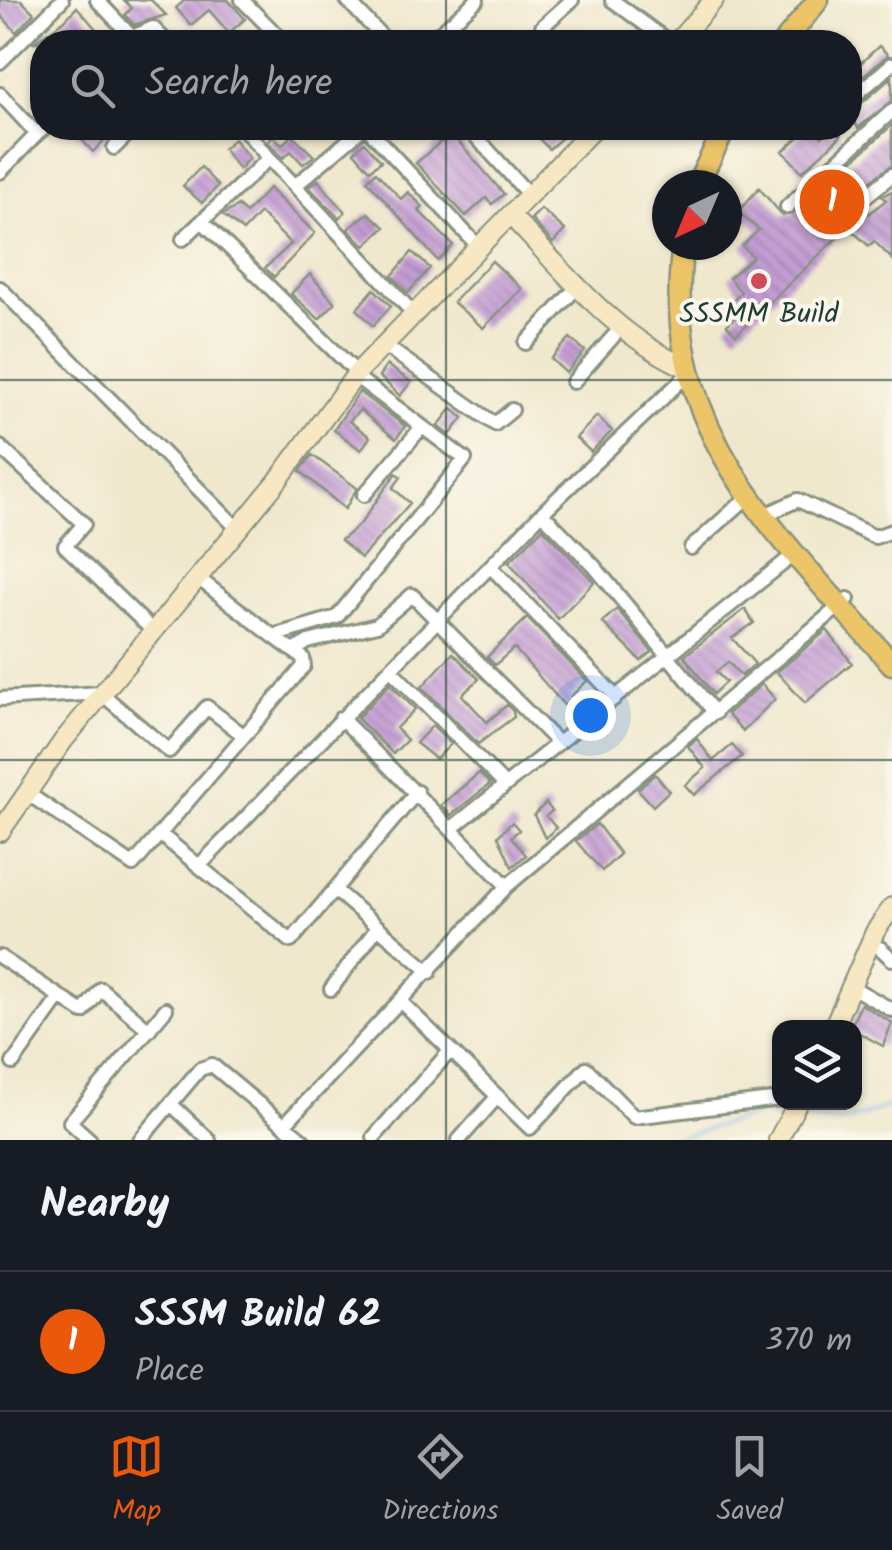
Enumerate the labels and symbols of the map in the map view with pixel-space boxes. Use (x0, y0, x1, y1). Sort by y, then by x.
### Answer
pin: 1 (800, 164, 864, 240)
north arrow (652, 170, 742, 260)
marker: SSSMM Build (748, 270, 770, 292)
place label: SSSMM Build (680, 292, 839, 337)
your location (565, 690, 616, 741)

